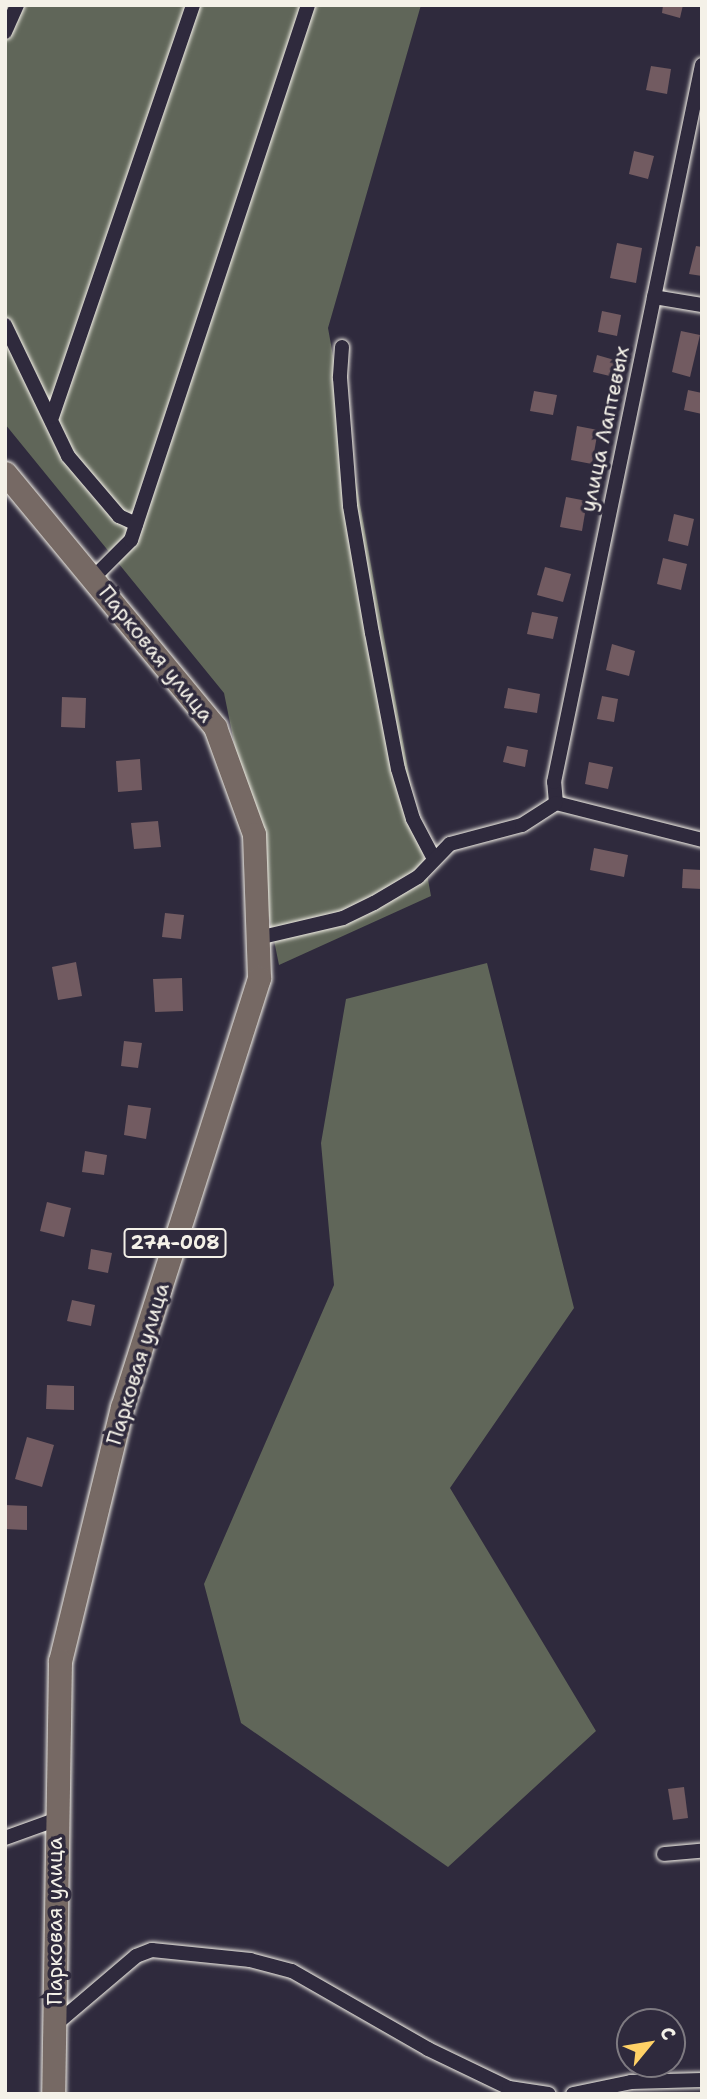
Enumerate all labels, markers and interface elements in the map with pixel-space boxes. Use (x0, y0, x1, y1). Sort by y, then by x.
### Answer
street label: улица Лаптевых (575, 344, 635, 514)
street label: Парковая улица (93, 581, 219, 727)
road number: 27А-008 (122, 1228, 228, 1259)
street label: Парковая улица (101, 1280, 175, 1448)
street label: Парковая улица (42, 1837, 68, 2005)
north arrow (616, 2008, 686, 2078)
text: С (654, 2022, 682, 2045)

